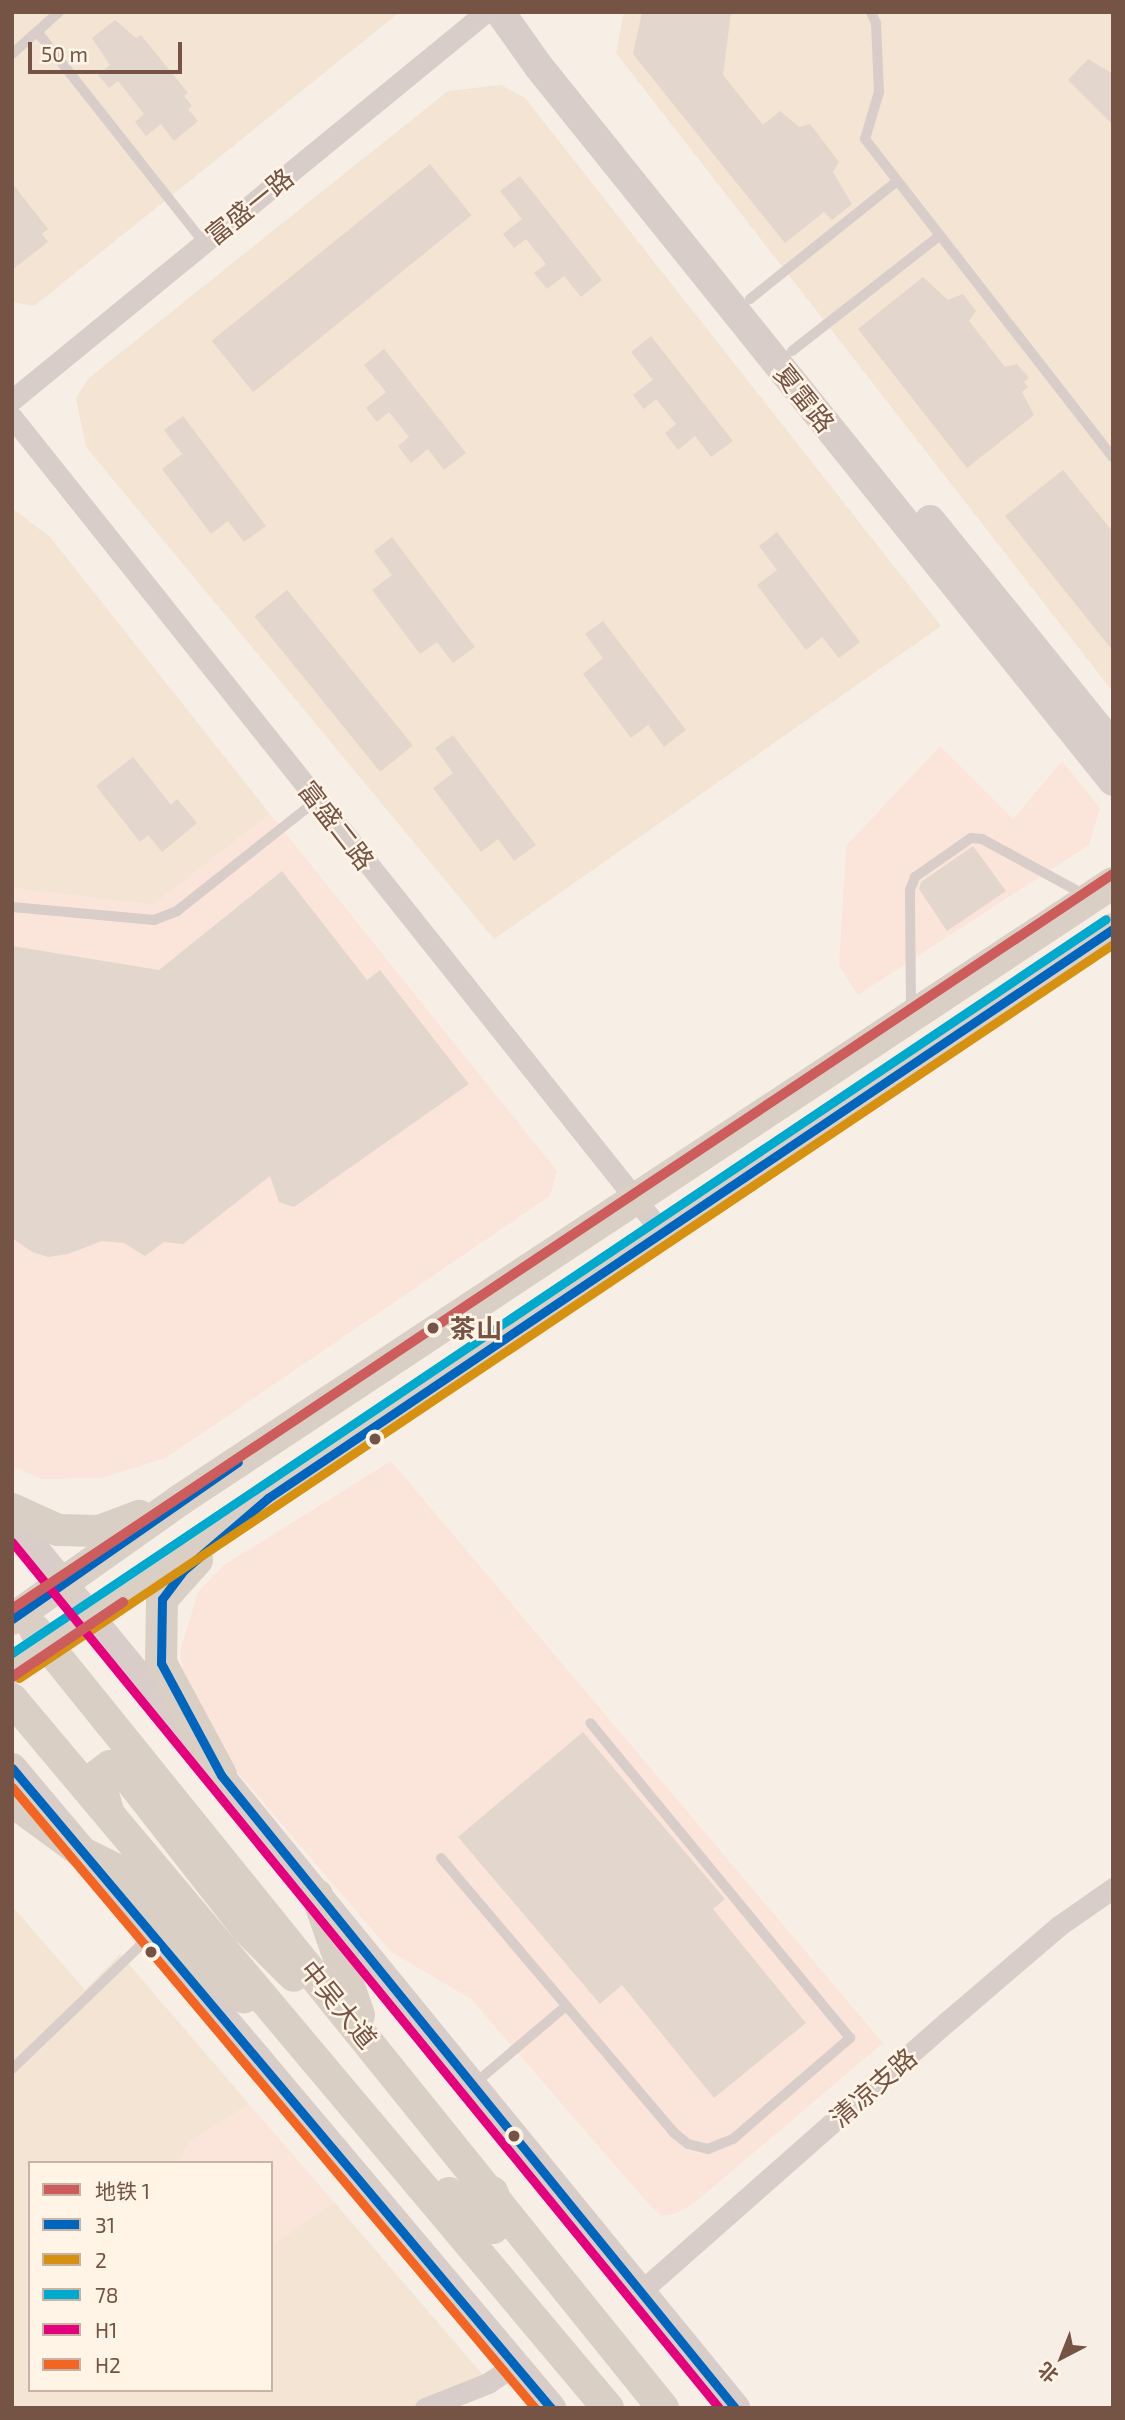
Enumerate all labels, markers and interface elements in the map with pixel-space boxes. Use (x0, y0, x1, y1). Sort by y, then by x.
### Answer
scale bar (32, 28, 186, 72)
text: 50 m (41, 41, 88, 66)
street label: 富盛一路 (199, 161, 299, 251)
street label: 夏雷路 (768, 358, 842, 438)
street label: 富盛二路 (293, 774, 381, 876)
place label: 茶山 (450, 1312, 502, 1344)
marker: 茶山 (422, 1317, 444, 1339)
unlabelled marker (368, 1432, 382, 1446)
unlabelled marker (144, 1945, 158, 1959)
street label: 中吴大道 (294, 1954, 384, 2054)
street label: 清凉支路 (824, 2041, 922, 2133)
unlabelled marker (507, 2129, 521, 2143)
legend (28, 2161, 273, 2392)
text: 地铁 1 (95, 2178, 150, 2203)
text: 31 (95, 2212, 115, 2237)
text: 2 (95, 2247, 107, 2272)
text: 78 (95, 2282, 119, 2307)
text: H1 (95, 2317, 117, 2342)
north arrow (1027, 2322, 1097, 2392)
text: H2 (95, 2352, 121, 2377)
text: 北 (1033, 2358, 1062, 2388)

